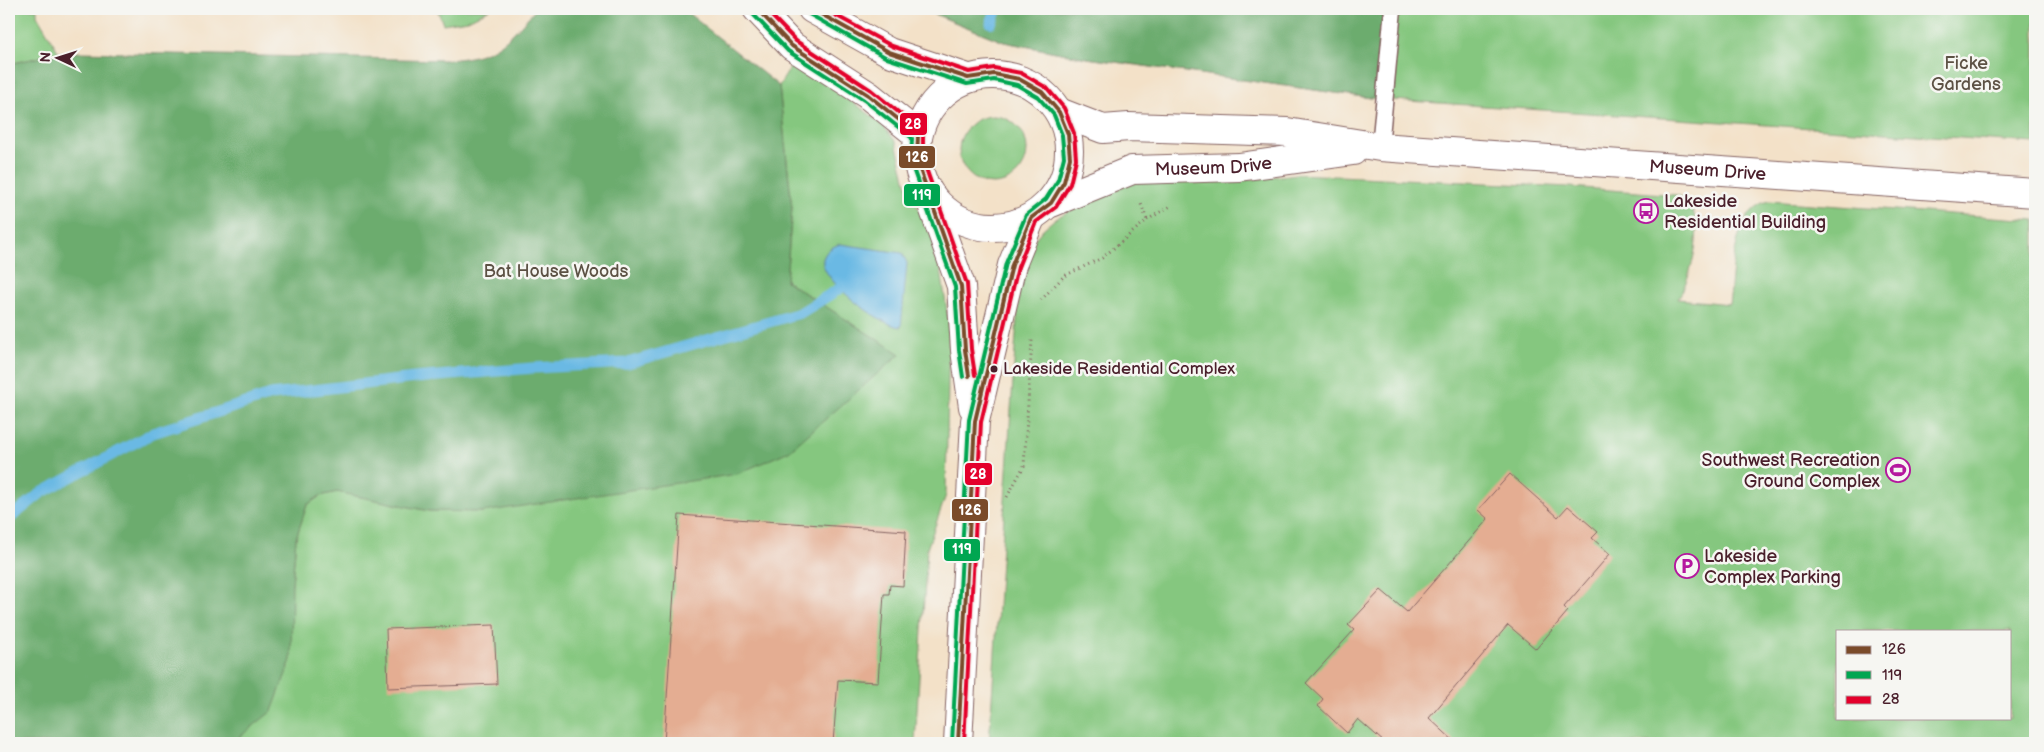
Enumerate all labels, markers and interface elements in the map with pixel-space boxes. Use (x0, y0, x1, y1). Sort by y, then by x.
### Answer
north arrow (32, 32, 82, 82)
text: N (37, 51, 54, 63)
park label: Ficke Gardens (1931, 53, 2001, 95)
line badge: 28 (899, 112, 928, 136)
text: 28 (905, 116, 921, 133)
line badge: 126 (898, 145, 936, 169)
text: 126 (906, 149, 928, 166)
street label: Museum Drive (1155, 152, 1274, 180)
street label: Museum Drive (1648, 155, 1767, 185)
line badge: 119 (903, 183, 941, 207)
text: 119 (912, 187, 932, 204)
place label: Lakeside Residential Building (1664, 191, 1826, 233)
bus stop icon: Lakeside Residential Building (1633, 198, 1659, 224)
park label: Bat House Woods (484, 261, 629, 282)
place label: Lakeside Residential Complex (1003, 359, 1235, 379)
marker: Lakeside Residential Complex (989, 364, 999, 374)
place label: Southwest Recreation Ground Complex (1702, 450, 1881, 492)
sports icon: Southwest Recreation Ground Complex (1885, 457, 1911, 483)
line badge: 28 (964, 462, 993, 486)
text: 28 (970, 466, 986, 483)
line badge: 126 (951, 498, 989, 522)
text: 126 (959, 502, 981, 519)
line badge: 119 (943, 538, 981, 562)
text: 119 (952, 541, 972, 558)
place label: Lakeside Complex Parking (1704, 546, 1841, 588)
parking icon: Lakeside Complex Parking (1674, 553, 1700, 579)
legend (1836, 630, 2012, 720)
text: 126 (1882, 640, 1906, 659)
text: 119 (1882, 666, 1902, 685)
text: 28 (1882, 690, 1900, 709)

